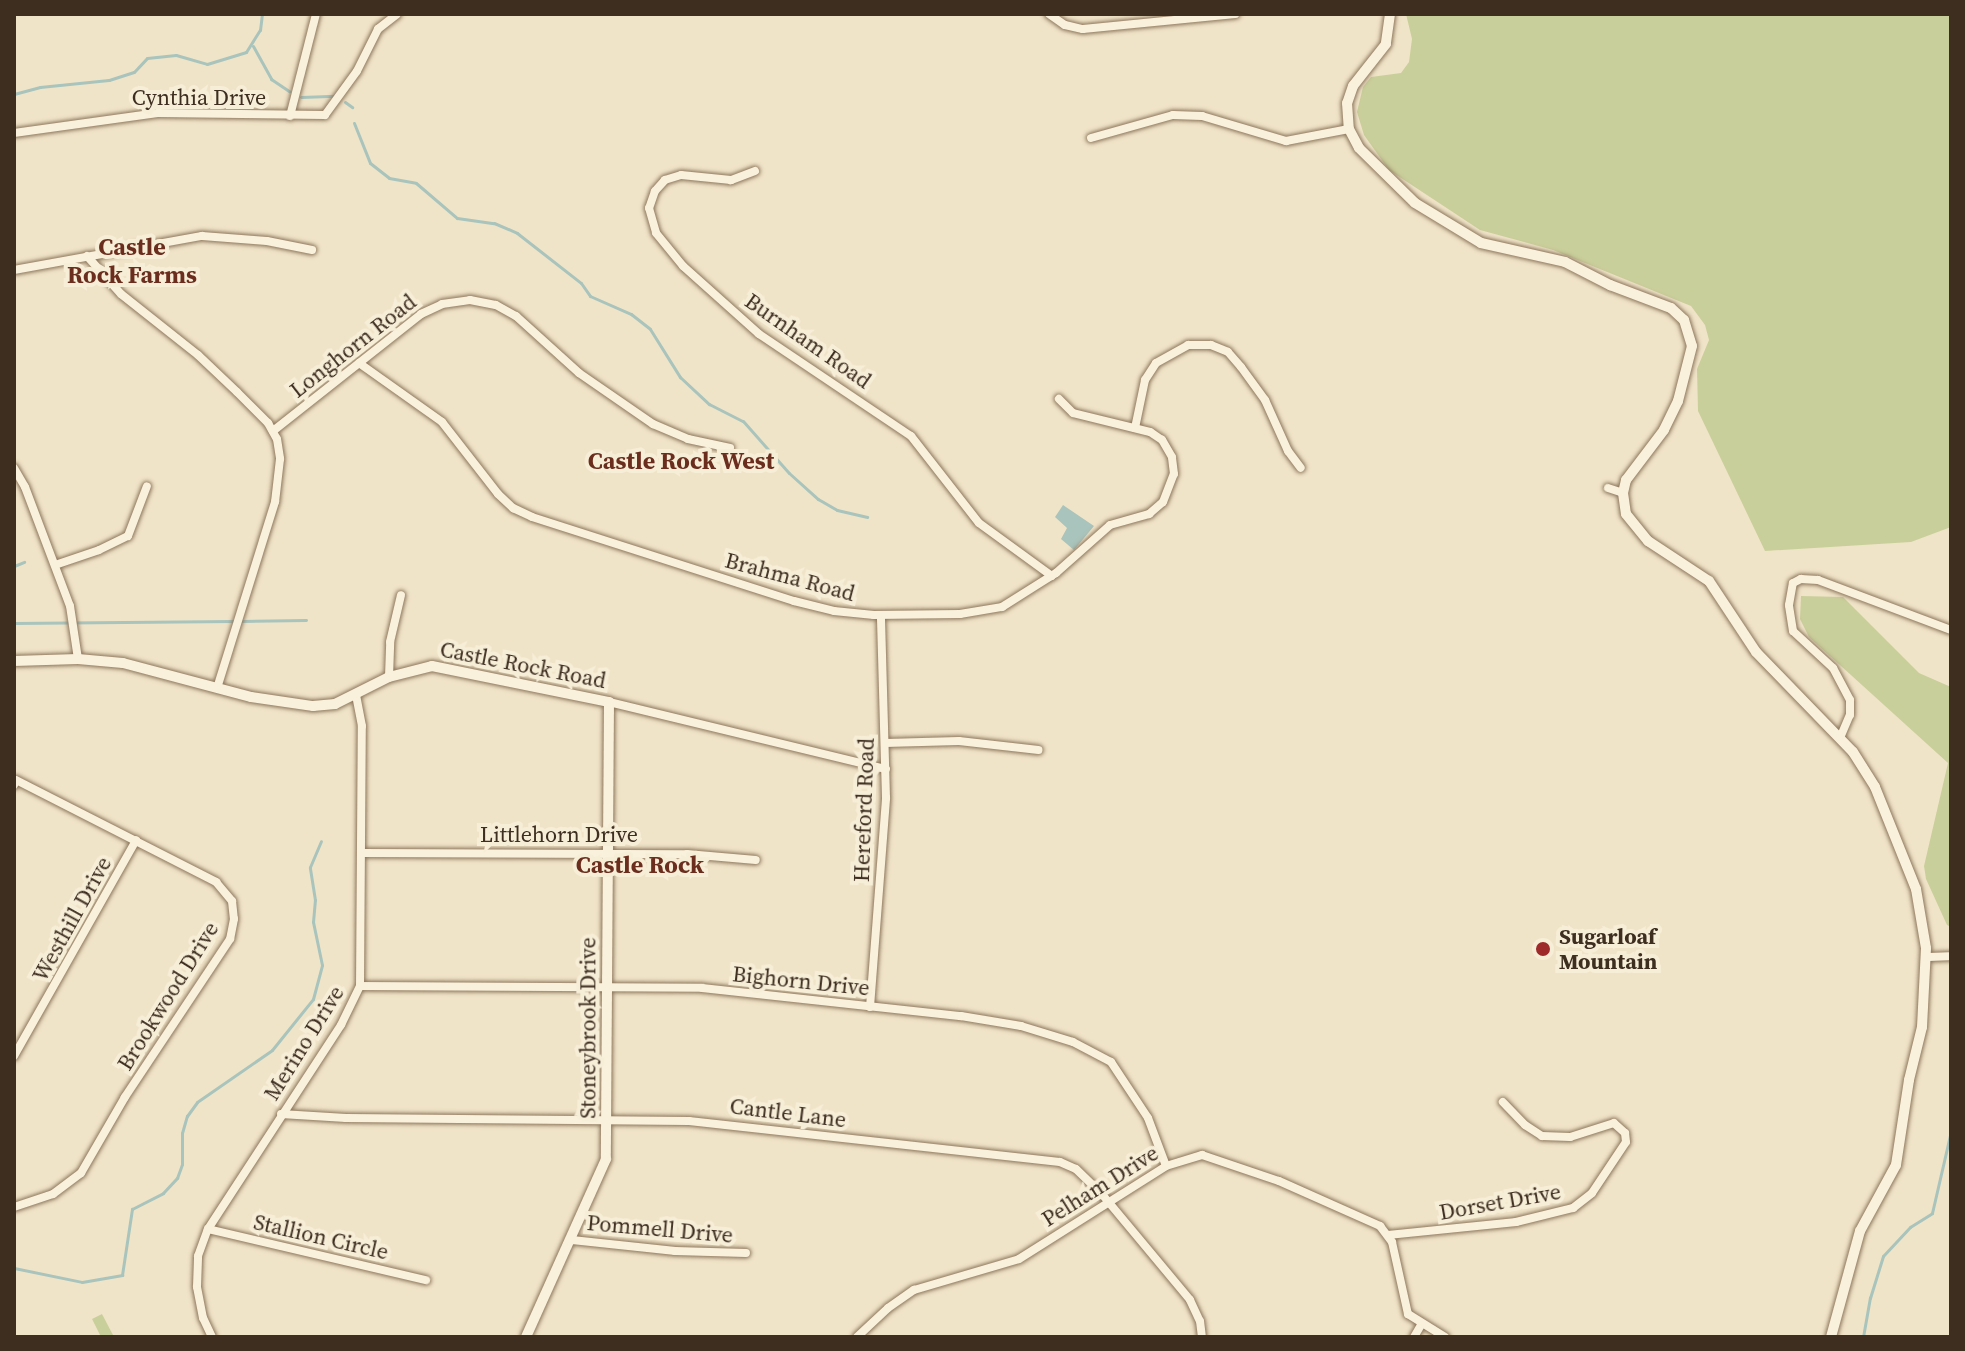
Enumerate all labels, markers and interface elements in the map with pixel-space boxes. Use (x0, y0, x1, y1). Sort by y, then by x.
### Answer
street label: Cynthia Drive (132, 85, 266, 111)
district label: Castle Rock Farms (67, 233, 197, 289)
street label: Burnham Road (740, 288, 876, 394)
street label: Longhorn Road (285, 289, 421, 403)
district label: Castle Rock West (587, 447, 775, 475)
street label: Brahma Road (722, 547, 858, 607)
street label: Castle Rock Road (438, 636, 608, 694)
street label: Hereford Road (848, 737, 880, 883)
street label: Littlehorn Drive (480, 822, 638, 848)
district label: Castle Rock (576, 851, 704, 879)
street label: Westhill Drive (27, 852, 117, 986)
street label: Brookwood Drive (112, 917, 224, 1075)
place label: Sugarloaf Mountain (1559, 923, 1657, 974)
street label: Stoneybrook Drive (575, 937, 601, 1119)
marker: Sugarloaf Mountain (1534, 940, 1552, 958)
street label: Bighorn Drive (731, 961, 871, 1001)
street label: Merino Drive (258, 981, 350, 1105)
street label: Cantle Lane (728, 1093, 848, 1133)
street label: Pelham Drive (1037, 1140, 1163, 1232)
street label: Dorset Drive (1437, 1178, 1563, 1226)
street label: Stallion Circle (251, 1209, 391, 1265)
street label: Pommell Drive (586, 1209, 734, 1249)

